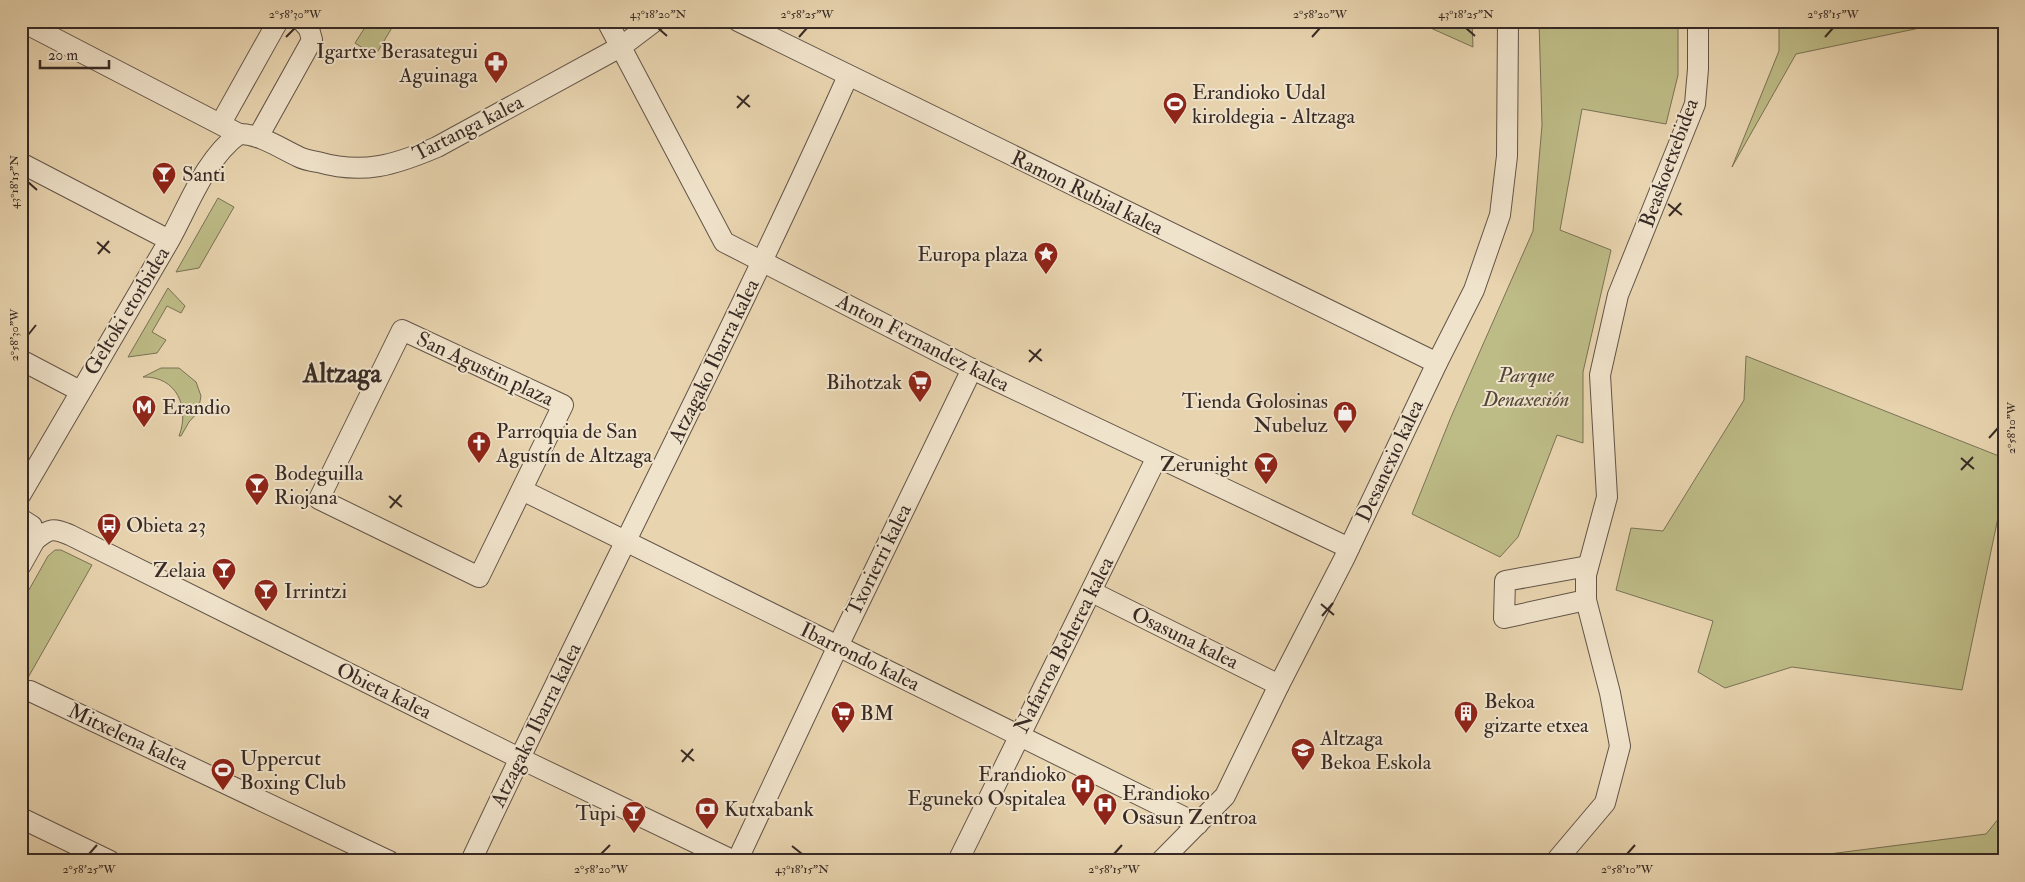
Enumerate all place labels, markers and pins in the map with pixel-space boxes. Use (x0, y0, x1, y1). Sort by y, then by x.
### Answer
place label: Igartxe Berasategui Aguinaga (316, 38, 478, 89)
pharmacy icon: Igartxe Berasategui Aguinaga (483, 50, 509, 84)
place label: Erandioko Udal kiroldegia - Altzaga (1192, 79, 1356, 130)
sports icon: Erandioko Udal kiroldegia - Altzaga (1162, 91, 1188, 125)
bar icon: Santi (151, 161, 177, 195)
place label: Santi (182, 161, 226, 188)
place label: Europa plaza (917, 241, 1028, 268)
place icon: Europa plaza (1033, 241, 1059, 275)
place label: Bihotzak (826, 369, 902, 396)
supermarket icon: Bihotzak (907, 369, 933, 403)
place label: Tienda Golosinas Nubeluz (1182, 388, 1328, 439)
metro station icon: Erandio (131, 394, 157, 428)
place label: Erandio (162, 394, 230, 421)
shop icon: Tienda Golosinas Nubeluz (1332, 400, 1358, 434)
place label: Parroquia de San Agustín de Altzaga (495, 418, 653, 469)
church icon: Parroquia de San Agustín de Altzaga (466, 430, 492, 464)
place label: Zerunight (1160, 451, 1248, 478)
bar icon: Zerunight (1253, 451, 1279, 485)
place label: Bodeguilla Riojana (274, 460, 364, 511)
bar icon: Bodeguilla Riojana (244, 472, 270, 506)
bus stop icon: Obieta 23 (96, 512, 122, 546)
place label: Obieta 23 (126, 512, 206, 539)
place label: Zelaia (153, 557, 206, 584)
bar icon: Zelaia (211, 557, 237, 591)
bar icon: Irrintzi (253, 578, 279, 612)
place label: Irrintzi (284, 578, 347, 605)
place label: Bekoa gizarte etxea (1484, 688, 1589, 739)
supermarket icon: BM (830, 700, 856, 734)
place label: BM (860, 700, 894, 727)
building icon: Bekoa gizarte etxea (1453, 700, 1479, 734)
place label: Altzaga Bekoa Eskola (1319, 725, 1432, 776)
school or university icon: Altzaga Bekoa Eskola (1290, 737, 1316, 771)
place label: Uppercut Boxing Club (240, 745, 346, 796)
sports icon: Uppercut Boxing Club (210, 757, 236, 791)
place label: Erandioko Eguneko Ospitalea (907, 761, 1066, 812)
hospital icon: Erandioko Eguneko Ospitalea (1070, 773, 1096, 807)
place label: Erandioko Osasun Zentroa (1122, 780, 1257, 831)
hospital icon: Erandioko Osasun Zentroa (1092, 792, 1118, 826)
bank icon: Kutxabank (694, 796, 720, 830)
place label: Kutxabank (724, 796, 814, 823)
place label: Tupi (576, 800, 616, 827)
bar icon: Tupi (621, 800, 647, 834)

